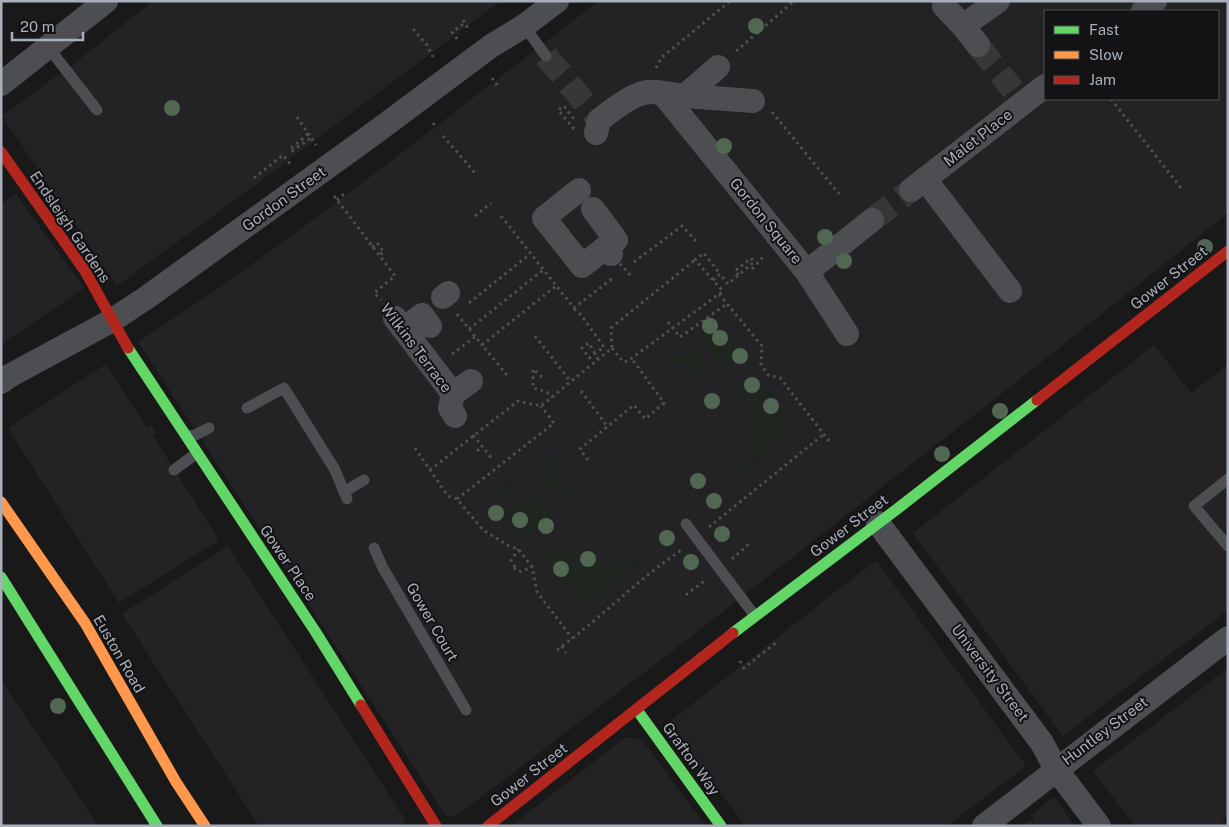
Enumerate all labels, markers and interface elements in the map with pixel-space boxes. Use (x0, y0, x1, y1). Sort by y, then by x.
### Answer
scale bar (12, 10, 84, 42)
legend (1044, 10, 1219, 100)
text: 20 m (20, 18, 55, 35)
text: Fast (1089, 21, 1119, 38)
text: Slow (1089, 46, 1124, 63)
text: Jam (1089, 71, 1116, 88)
street label: Malet Place (940, 106, 1015, 170)
street label: Gordon Street (239, 163, 329, 234)
street label: Endsleigh Gardens (27, 168, 114, 286)
street label: Gordon Square (727, 174, 806, 267)
street label: Gower Street (1127, 242, 1211, 313)
street label: Wilkins Terrace (377, 300, 455, 396)
street label: Gower Street (807, 491, 891, 560)
street label: Gower Place (257, 522, 320, 604)
street label: Gower Court (403, 579, 462, 664)
street label: Euston Road (90, 612, 149, 696)
street label: University Street (948, 621, 1033, 725)
street label: Huntley Street (1059, 693, 1151, 768)
street label: Grafton Way (659, 719, 724, 798)
street label: Gower Street (487, 739, 571, 810)

